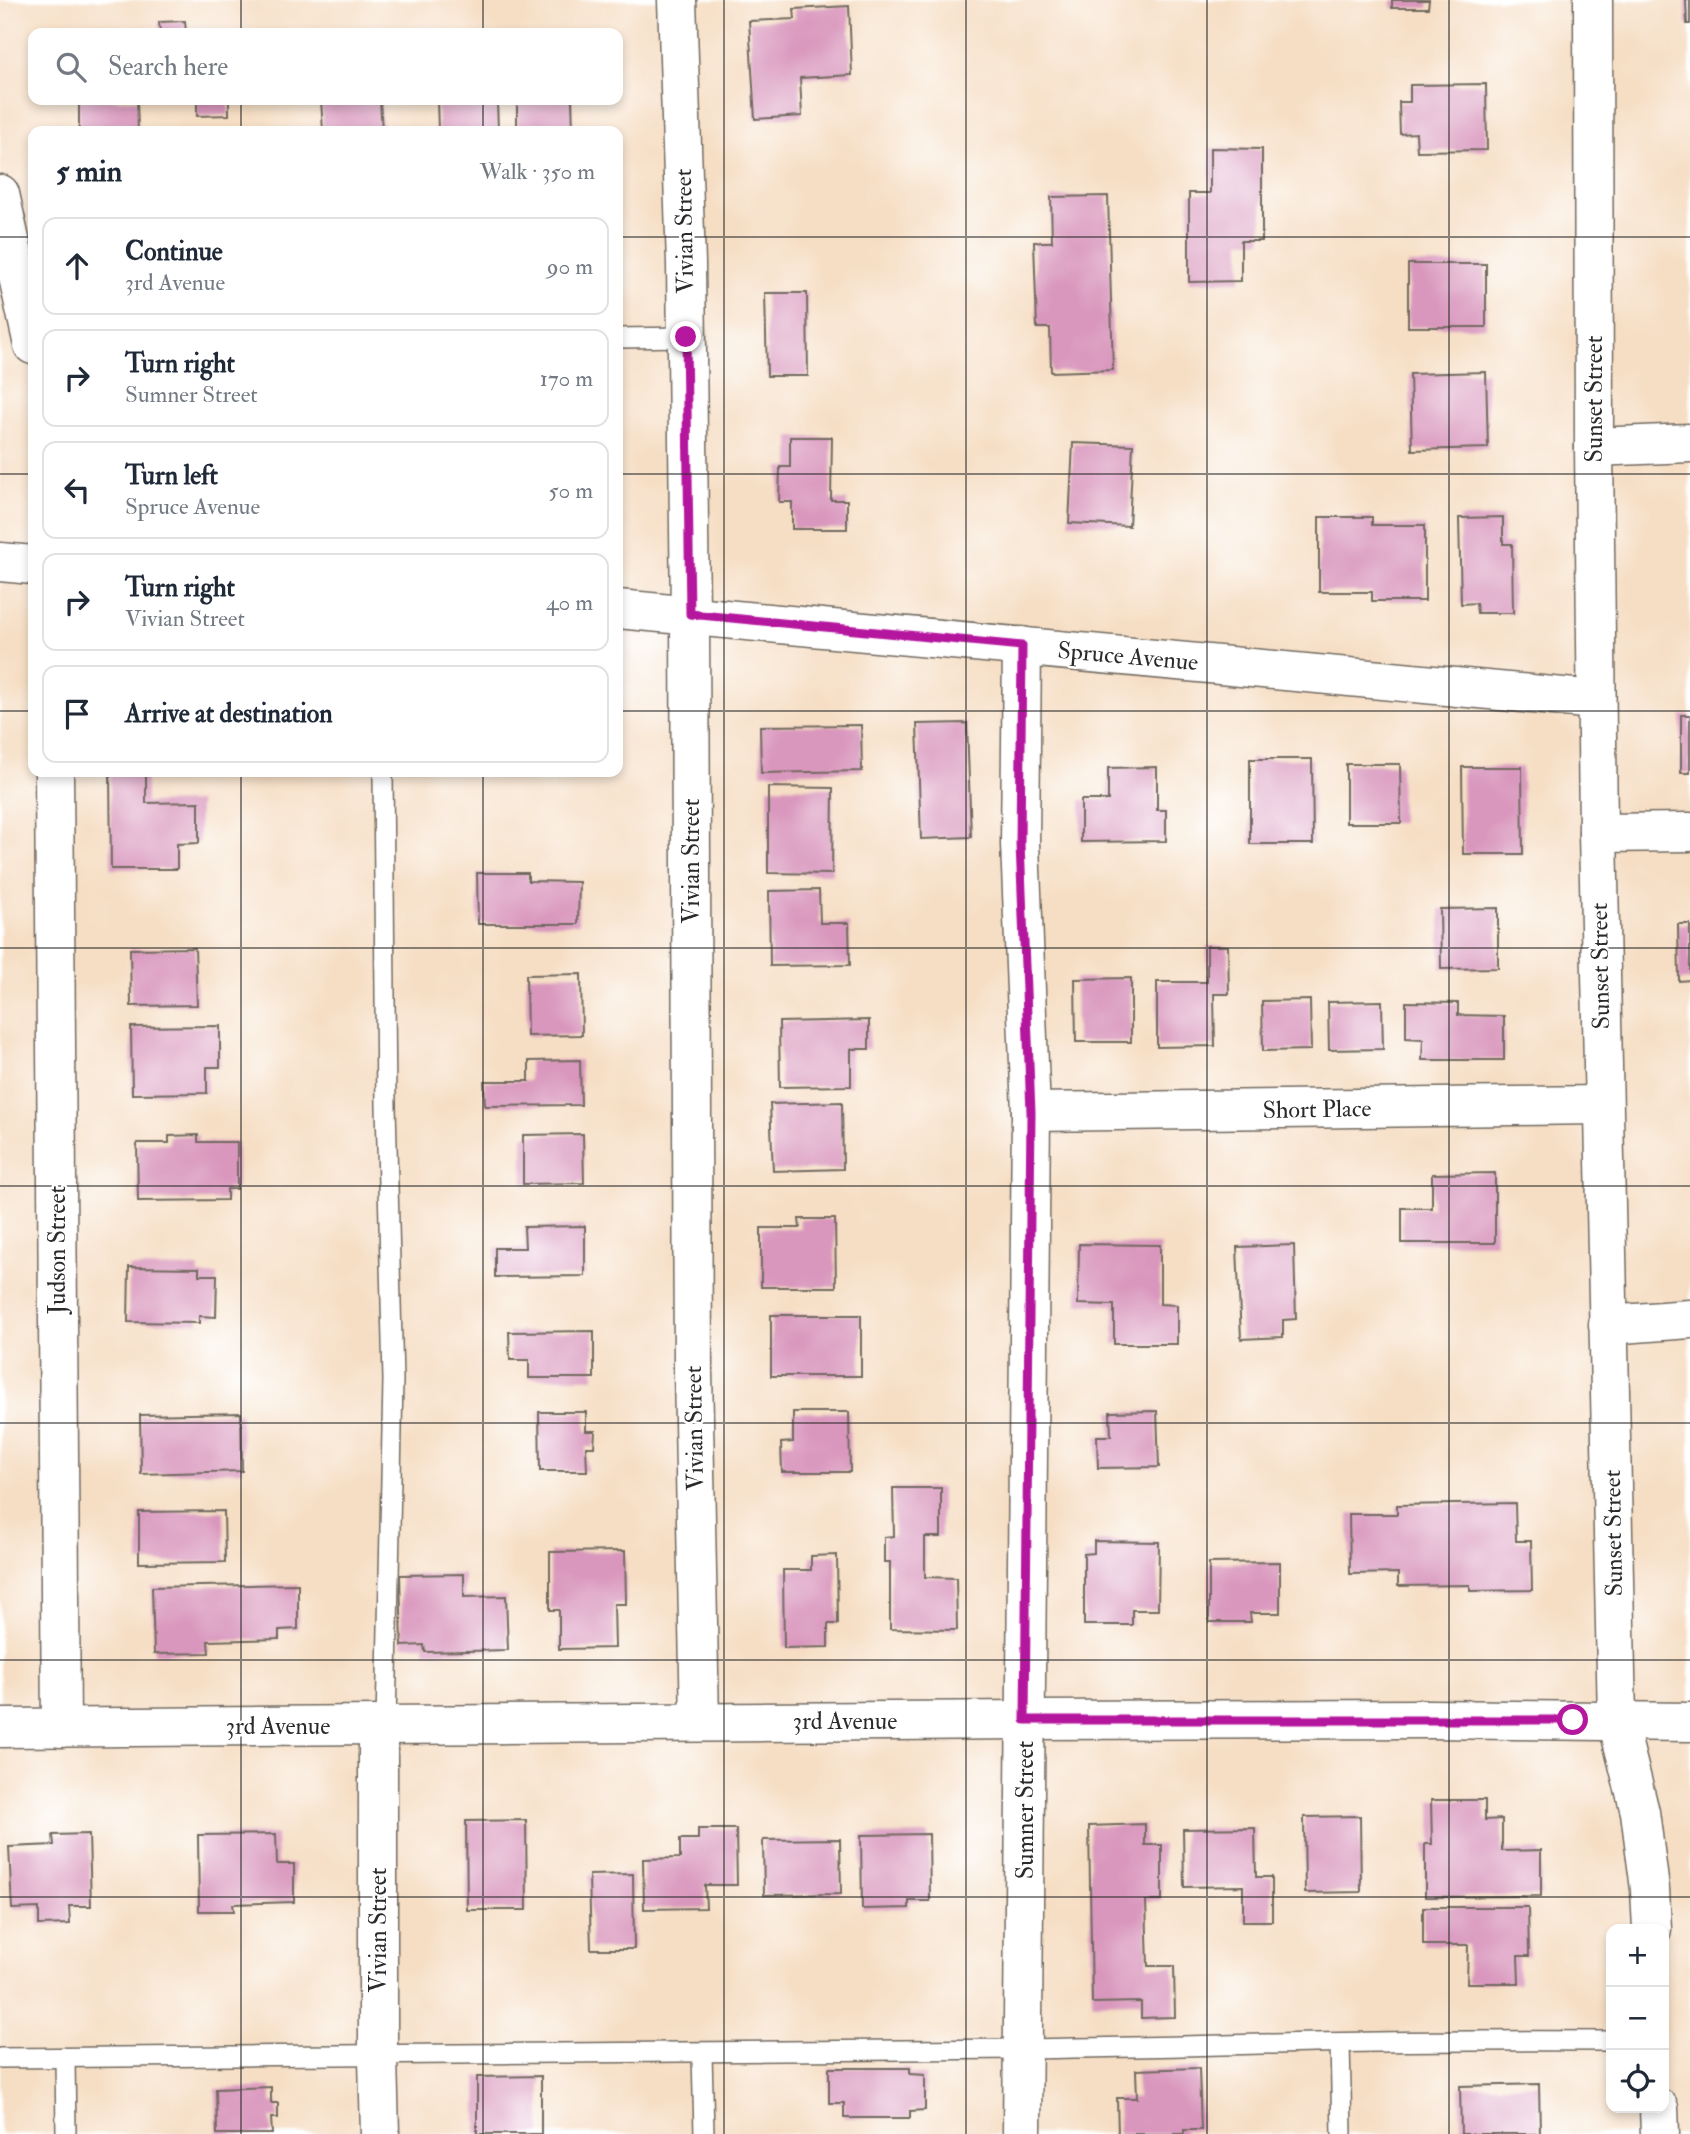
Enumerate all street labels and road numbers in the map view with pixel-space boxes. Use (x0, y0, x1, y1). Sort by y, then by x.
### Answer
street label: Vivian Street (668, 168, 701, 294)
street label: Sunset Street (1579, 335, 1610, 462)
street label: Spruce Avenue (1056, 635, 1200, 678)
street label: Vivian Street (676, 798, 707, 924)
street label: Sunset Street (1584, 902, 1617, 1030)
street label: Short Place (1262, 1093, 1372, 1126)
street label: Judson Street (42, 1186, 73, 1315)
street label: Vivian Street (678, 1365, 711, 1491)
street label: Sunset Street (1597, 1469, 1630, 1597)
street label: 3rd Avenue (793, 1706, 897, 1737)
street label: 3rd Avenue (226, 1711, 330, 1742)
street label: Sumner Street (1010, 1741, 1041, 1879)
street label: Vivian Street (363, 1867, 394, 1993)

